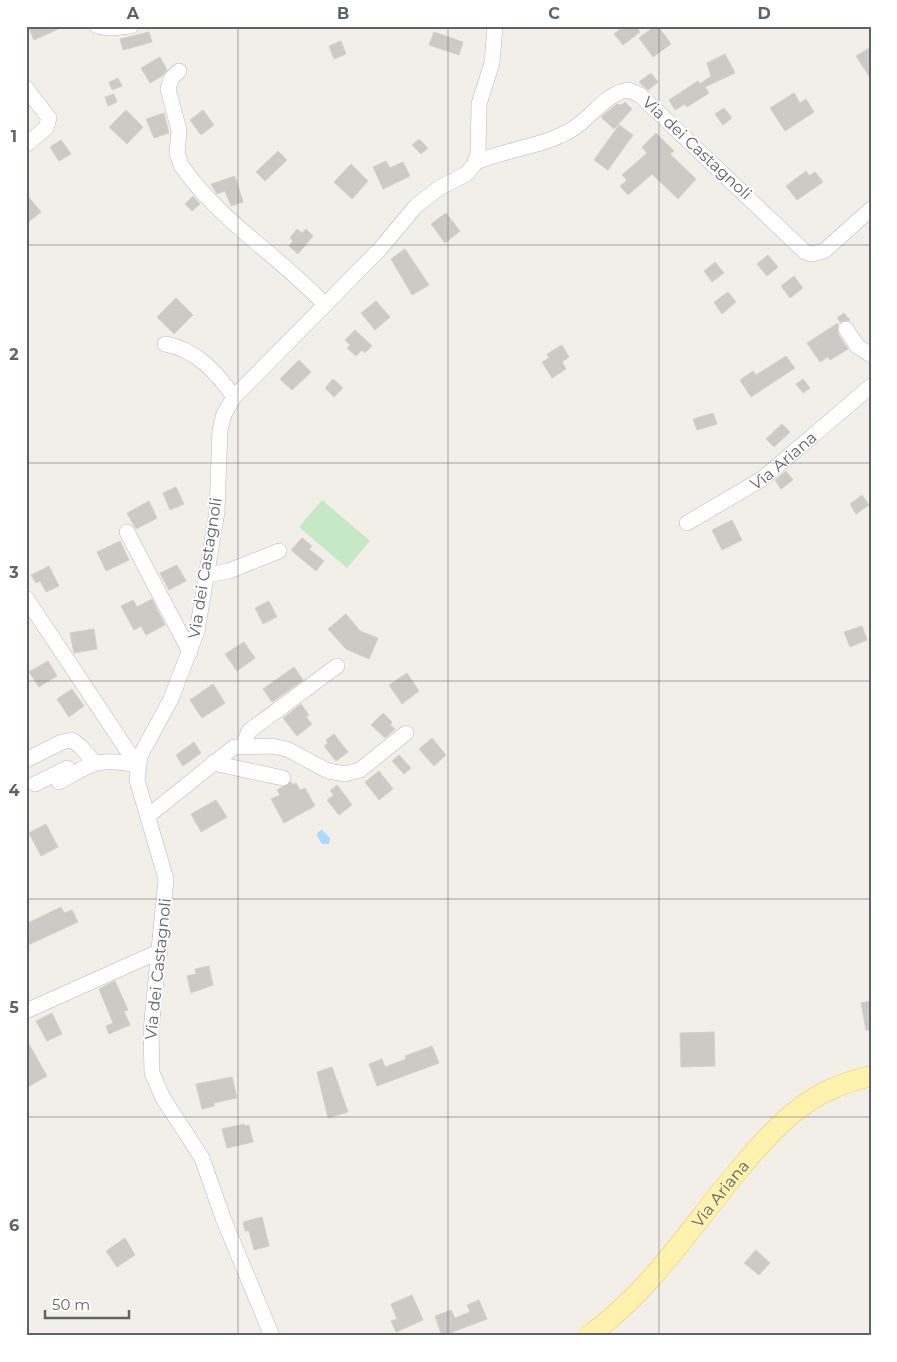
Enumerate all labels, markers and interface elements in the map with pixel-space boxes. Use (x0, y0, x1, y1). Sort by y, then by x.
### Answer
text: A (126, 4, 140, 23)
text: B (337, 4, 349, 23)
text: C (548, 4, 560, 23)
text: D (757, 4, 771, 23)
street label: Via dei Castagnoli (638, 93, 756, 203)
text: 1 (11, 127, 17, 146)
text: 2 (9, 345, 19, 364)
street label: Via Ariana (747, 427, 820, 493)
street label: Via dei Castagnoli (184, 496, 226, 640)
text: 3 (8, 563, 19, 582)
text: 4 (8, 781, 20, 800)
street label: Via dei Castagnoli (141, 897, 175, 1041)
text: 5 (9, 998, 19, 1017)
street label: Via Ariana (687, 1156, 753, 1231)
text: 6 (9, 1216, 19, 1235)
scale bar (45, 1287, 129, 1319)
text: 50 m (52, 1295, 90, 1314)

